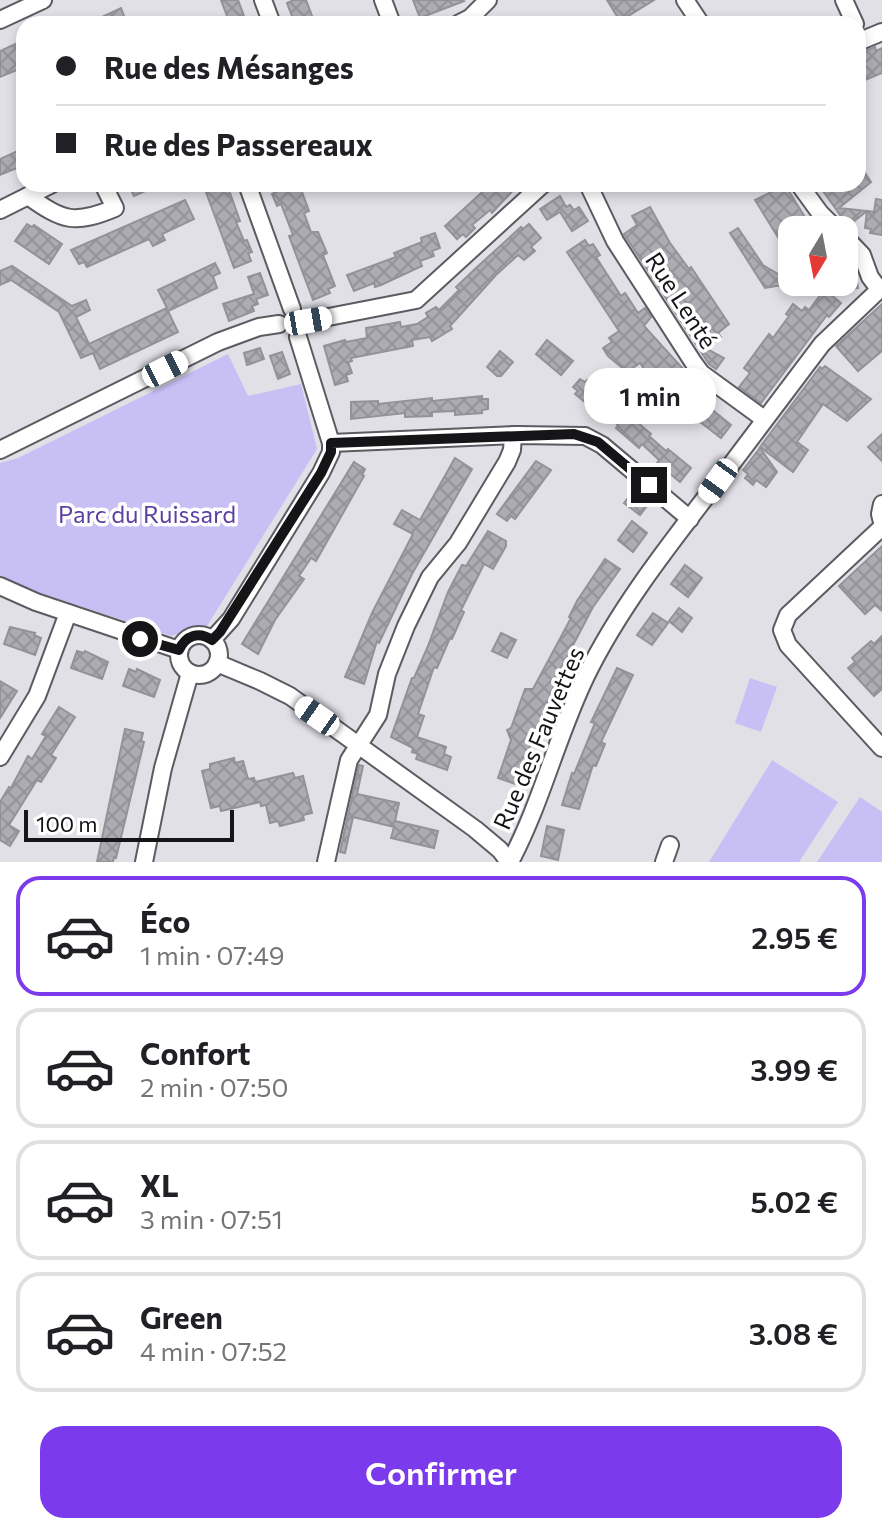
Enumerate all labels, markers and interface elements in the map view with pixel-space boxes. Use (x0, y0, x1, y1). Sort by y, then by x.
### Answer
text: Rue des Mésanges (104, 48, 354, 85)
text: Rue des Passereaux (104, 125, 373, 162)
north arrow (778, 216, 858, 296)
map controls (778, 216, 858, 296)
street label: Rue Lenté (640, 246, 724, 354)
car (282, 305, 334, 337)
car (138, 347, 192, 391)
callout: 1 min (583, 369, 715, 425)
text: 1 min (619, 380, 681, 411)
car (694, 455, 742, 507)
route end (631, 467, 667, 503)
park label: Parc du Ruissard (58, 499, 236, 528)
route start (122, 621, 158, 657)
street label: Rue des Fauvettes (486, 642, 590, 834)
car (290, 692, 344, 740)
scale bar (24, 806, 234, 842)
text: 100 m (36, 810, 98, 837)
icon: car (44, 900, 116, 972)
text: Éco (140, 902, 190, 939)
text: 2.95 € (751, 918, 838, 955)
text: 1 min · 07:49 (140, 939, 285, 970)
icon: car (44, 1032, 116, 1104)
text: Confort (140, 1034, 251, 1071)
text: 3.99 € (750, 1050, 838, 1087)
text: 2 min · 07:50 (140, 1071, 288, 1102)
icon: car (44, 1164, 116, 1236)
text: XL (140, 1166, 179, 1203)
text: 5.02 € (750, 1182, 838, 1219)
text: 3 min · 07:51 (140, 1203, 283, 1234)
icon: car (44, 1296, 116, 1368)
text: Green (140, 1298, 223, 1335)
text: 3.08 € (749, 1314, 838, 1351)
text: 4 min · 07:52 (140, 1335, 287, 1366)
button: Confirmer (40, 1426, 842, 1518)

